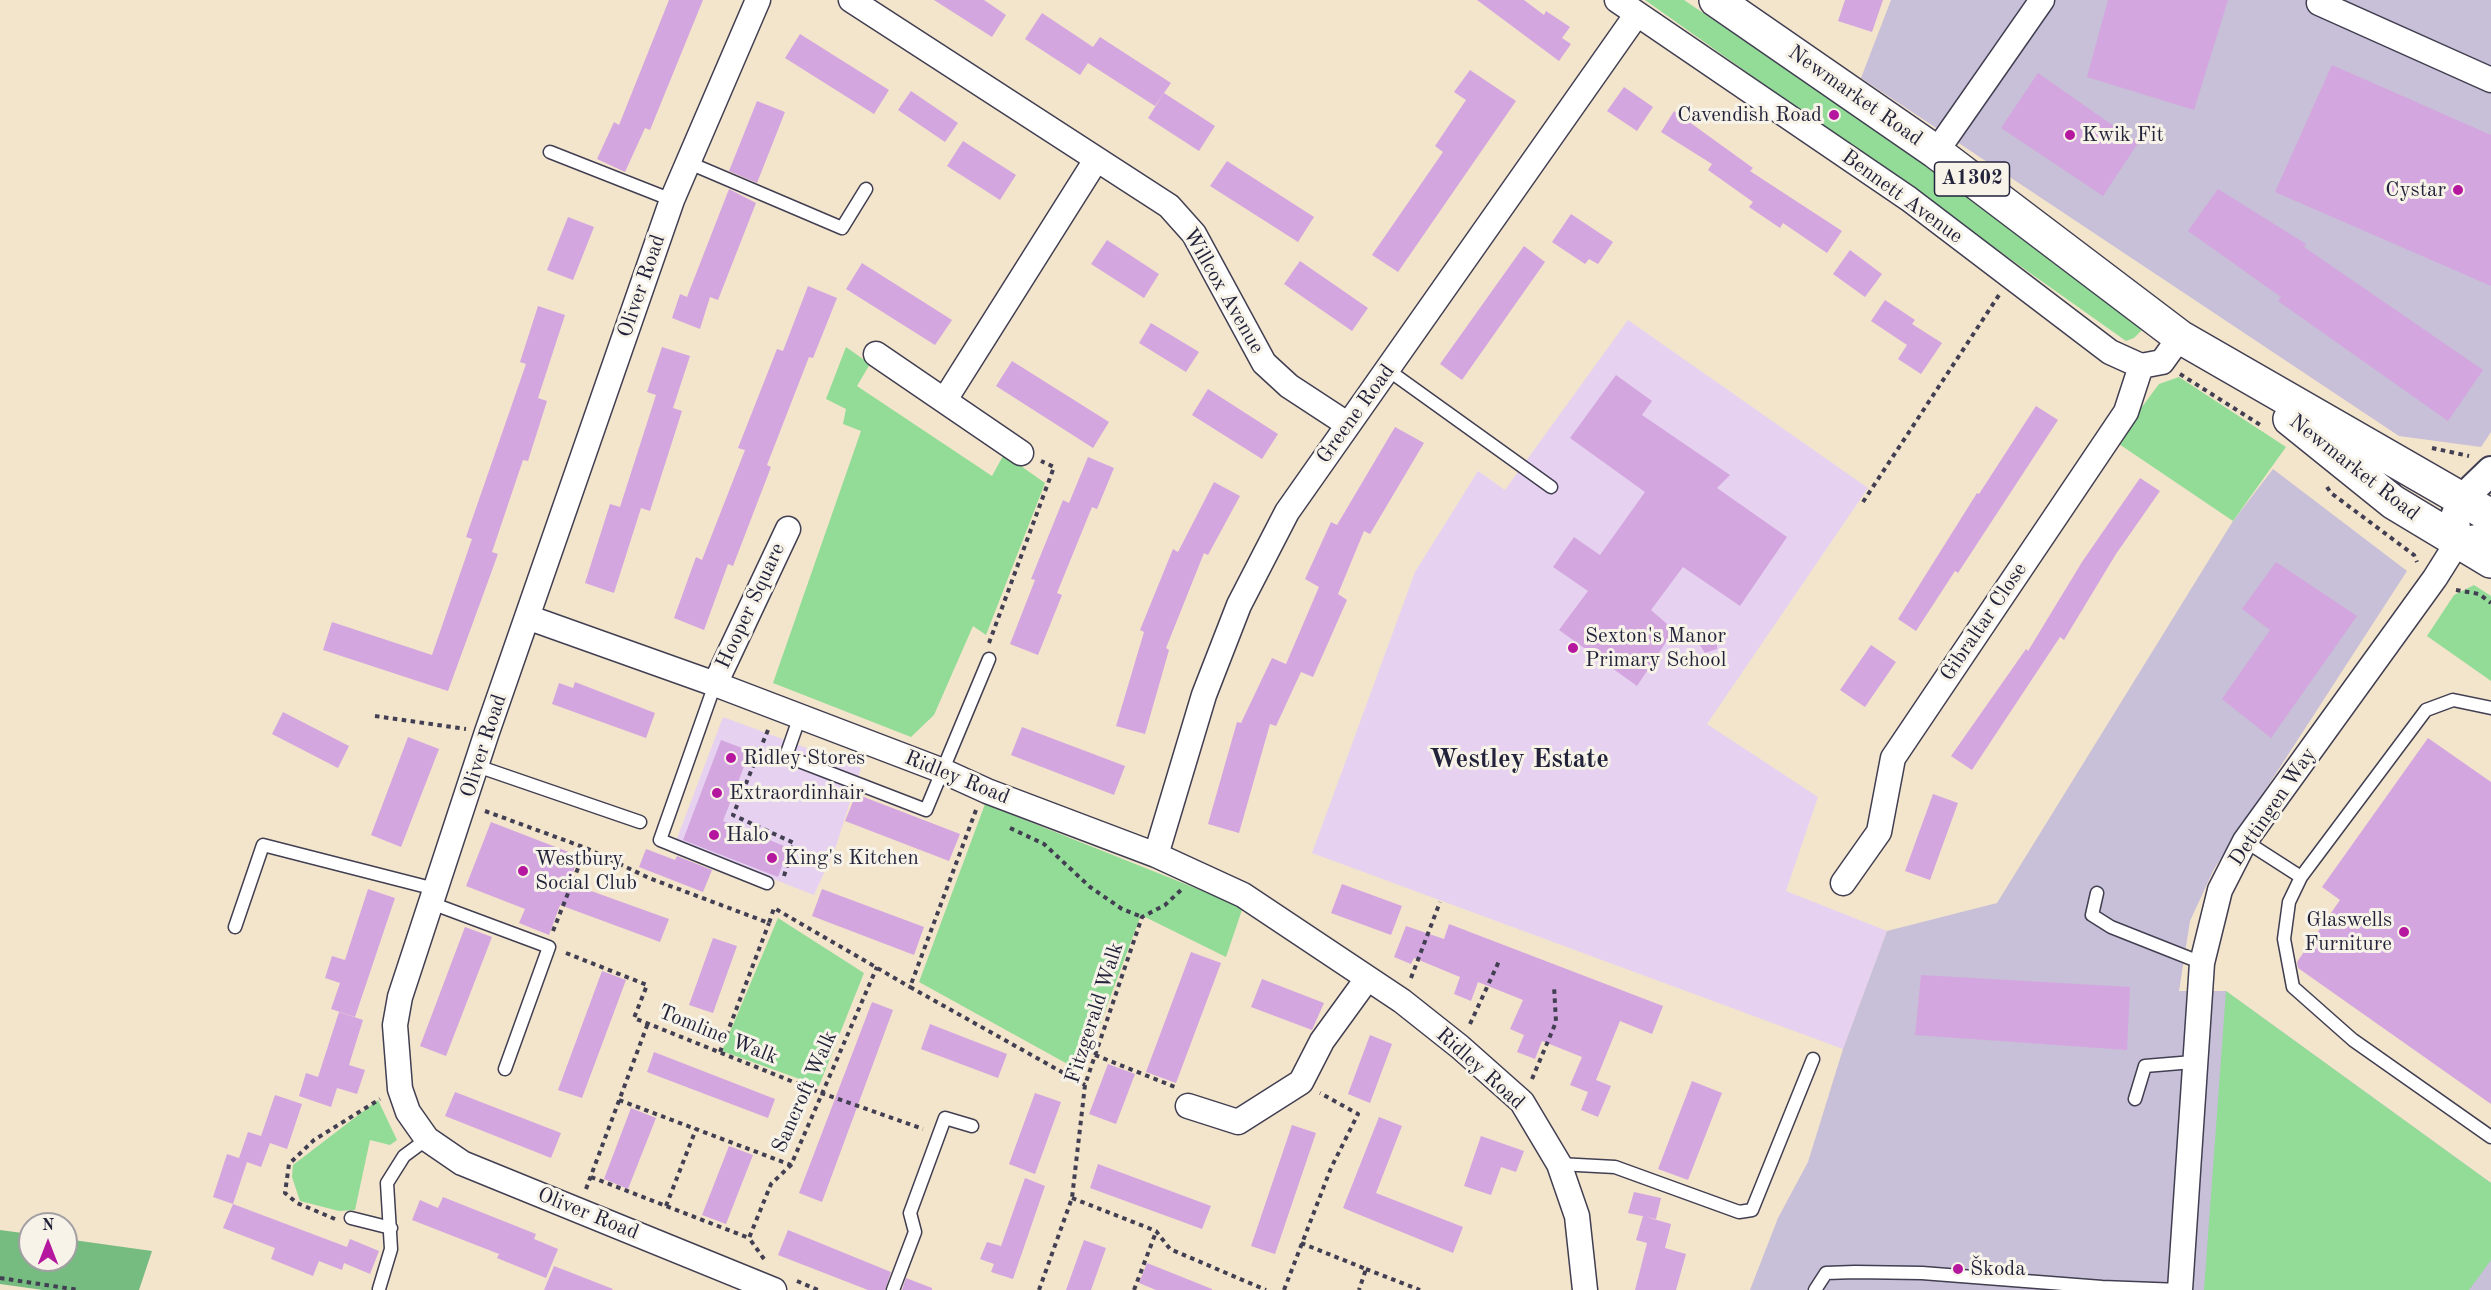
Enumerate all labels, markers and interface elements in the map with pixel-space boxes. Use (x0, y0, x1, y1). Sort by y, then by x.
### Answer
street label: Newmarket Road (1783, 40, 1927, 152)
place label: Cavendish Road (1677, 102, 1822, 128)
marker: Cavendish Road (1827, 108, 1841, 122)
place label: Kwik Fit (2082, 122, 2164, 148)
marker: Kwik Fit (2063, 128, 2077, 142)
street label: Bennett Avenue (1836, 145, 1968, 249)
road number: A1302 (1934, 162, 2010, 196)
place label: Cystar (2385, 177, 2446, 203)
marker: Cystar (2451, 183, 2465, 197)
street label: Willcox Avenue (1177, 224, 1269, 358)
street label: Oliver Road (613, 231, 671, 341)
street label: Greene Road (1312, 359, 1400, 469)
street label: Newmarket Road (2284, 409, 2424, 527)
street label: Hooper Square (711, 539, 791, 673)
street label: Gibraltar Close (1935, 558, 2033, 686)
place label: Sexton's Manor Primary School (1585, 623, 1726, 673)
marker: Sexton's Manor Primary School (1566, 641, 1580, 655)
street label: Oliver Road (455, 691, 513, 801)
street label: Dettingen Way (2224, 743, 2322, 871)
district label: Westley Estate (1429, 744, 1609, 776)
place label: Ridley Stores (743, 745, 865, 771)
street label: Ridley Road (901, 746, 1013, 810)
marker: Ridley Stores (724, 751, 738, 765)
place label: Extraordinhair (729, 780, 864, 806)
marker: Extraordinhair (710, 786, 724, 800)
place label: Halo (726, 822, 769, 848)
marker: Halo (707, 828, 721, 842)
place label: King's Kitchen (784, 845, 919, 871)
place label: Westbury Social Club (535, 846, 637, 896)
marker: King's Kitchen (765, 851, 779, 865)
marker: Westbury Social Club (516, 864, 530, 878)
place label: Glaswells Furniture (2304, 907, 2392, 957)
marker: Glaswells Furniture (2397, 925, 2411, 939)
street label: Fitzgerald Walk (1060, 939, 1130, 1087)
street label: Tomline Walk (655, 1000, 781, 1070)
street label: Ridley Road (1430, 1023, 1530, 1115)
street label: Sancroft Walk (767, 1027, 843, 1157)
street label: Oliver Road (534, 1182, 642, 1246)
north arrow (18, 1212, 78, 1272)
text: N (42, 1218, 54, 1234)
place label: Škoda (1970, 1256, 2026, 1282)
marker: Škoda (1951, 1262, 1965, 1276)

